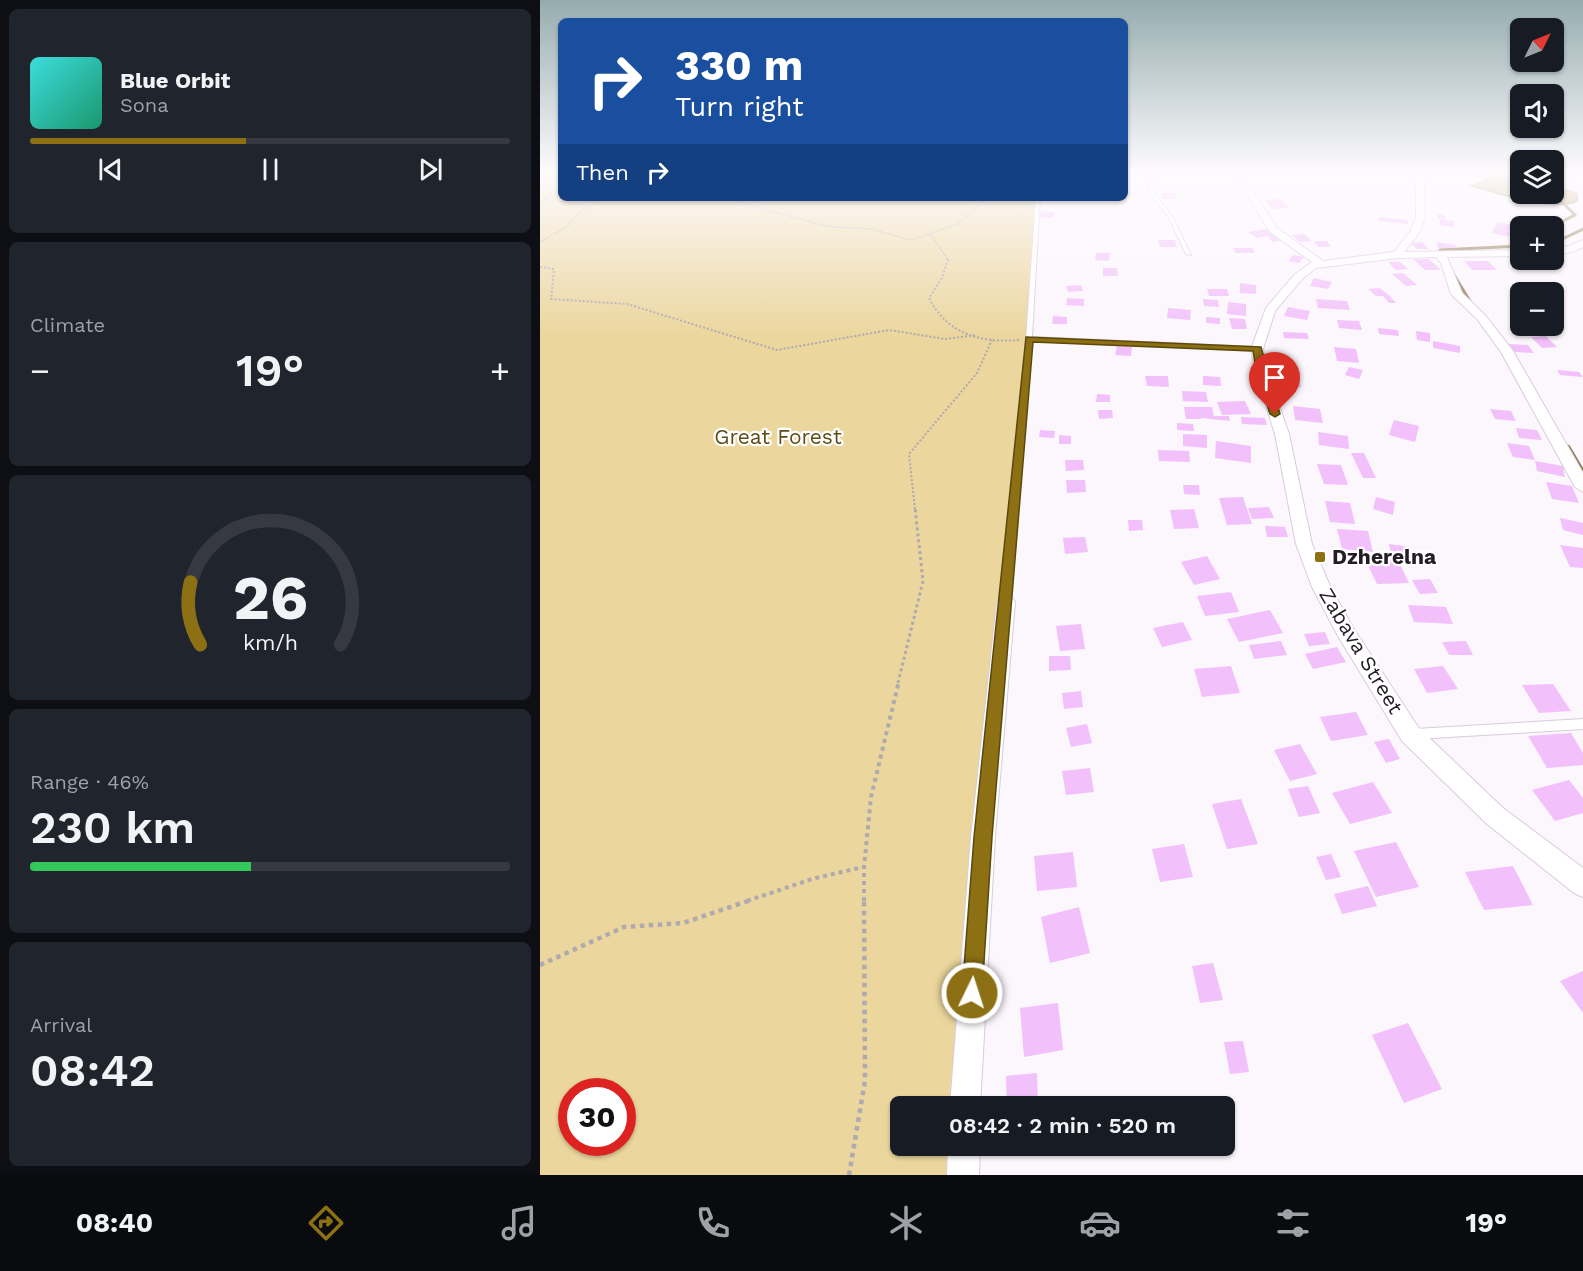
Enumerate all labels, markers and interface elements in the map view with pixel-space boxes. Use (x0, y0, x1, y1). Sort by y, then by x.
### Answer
north arrow (1510, 18, 1564, 72)
map controls (1510, 18, 1564, 336)
text: 330 m (675, 41, 803, 90)
icon: right (576, 42, 654, 120)
text: Blue Orbit (120, 68, 230, 93)
button: sound (1510, 84, 1564, 138)
text: Turn right (675, 91, 804, 123)
text: Sona (120, 93, 169, 117)
button: layers (1510, 150, 1564, 204)
icon: previous (94, 153, 127, 186)
icon: pause (254, 153, 287, 186)
icon: next (414, 153, 447, 186)
icon: right (641, 156, 674, 189)
text: Then (576, 160, 629, 185)
button: + (1510, 216, 1564, 270)
button: − (1510, 282, 1564, 336)
text: Climate (30, 313, 105, 337)
text: 19° (236, 344, 304, 397)
text: − (30, 351, 50, 390)
text: + (490, 351, 510, 390)
pin (1249, 352, 1300, 414)
icon: arrive (1258, 361, 1291, 394)
park label: Great Forest (714, 424, 842, 449)
place label: Dzherelna (1332, 544, 1437, 569)
marker: Dzherelna (1313, 550, 1327, 564)
text: 26 (232, 561, 308, 634)
street label: Zabava Street (1314, 583, 1409, 718)
text: km/h (242, 630, 298, 655)
text: Range · 46% (30, 770, 149, 794)
text: 230 km (30, 801, 195, 854)
position arrow (940, 961, 1004, 1025)
text: Arrival (30, 1013, 92, 1037)
text: 08:42 (30, 1044, 155, 1097)
speed limit sign: 30 (558, 1078, 636, 1156)
text: 08:42 · 2 min · 520 m (949, 1113, 1176, 1138)
icon: directions (305, 1202, 347, 1244)
icon: music (498, 1202, 540, 1244)
icon: phone (692, 1202, 734, 1244)
icon: climate (885, 1202, 927, 1244)
icon: car (1079, 1202, 1121, 1244)
icon: filters (1272, 1202, 1314, 1244)
text: 08:40 (76, 1207, 153, 1239)
text: 19° (1466, 1207, 1507, 1239)

